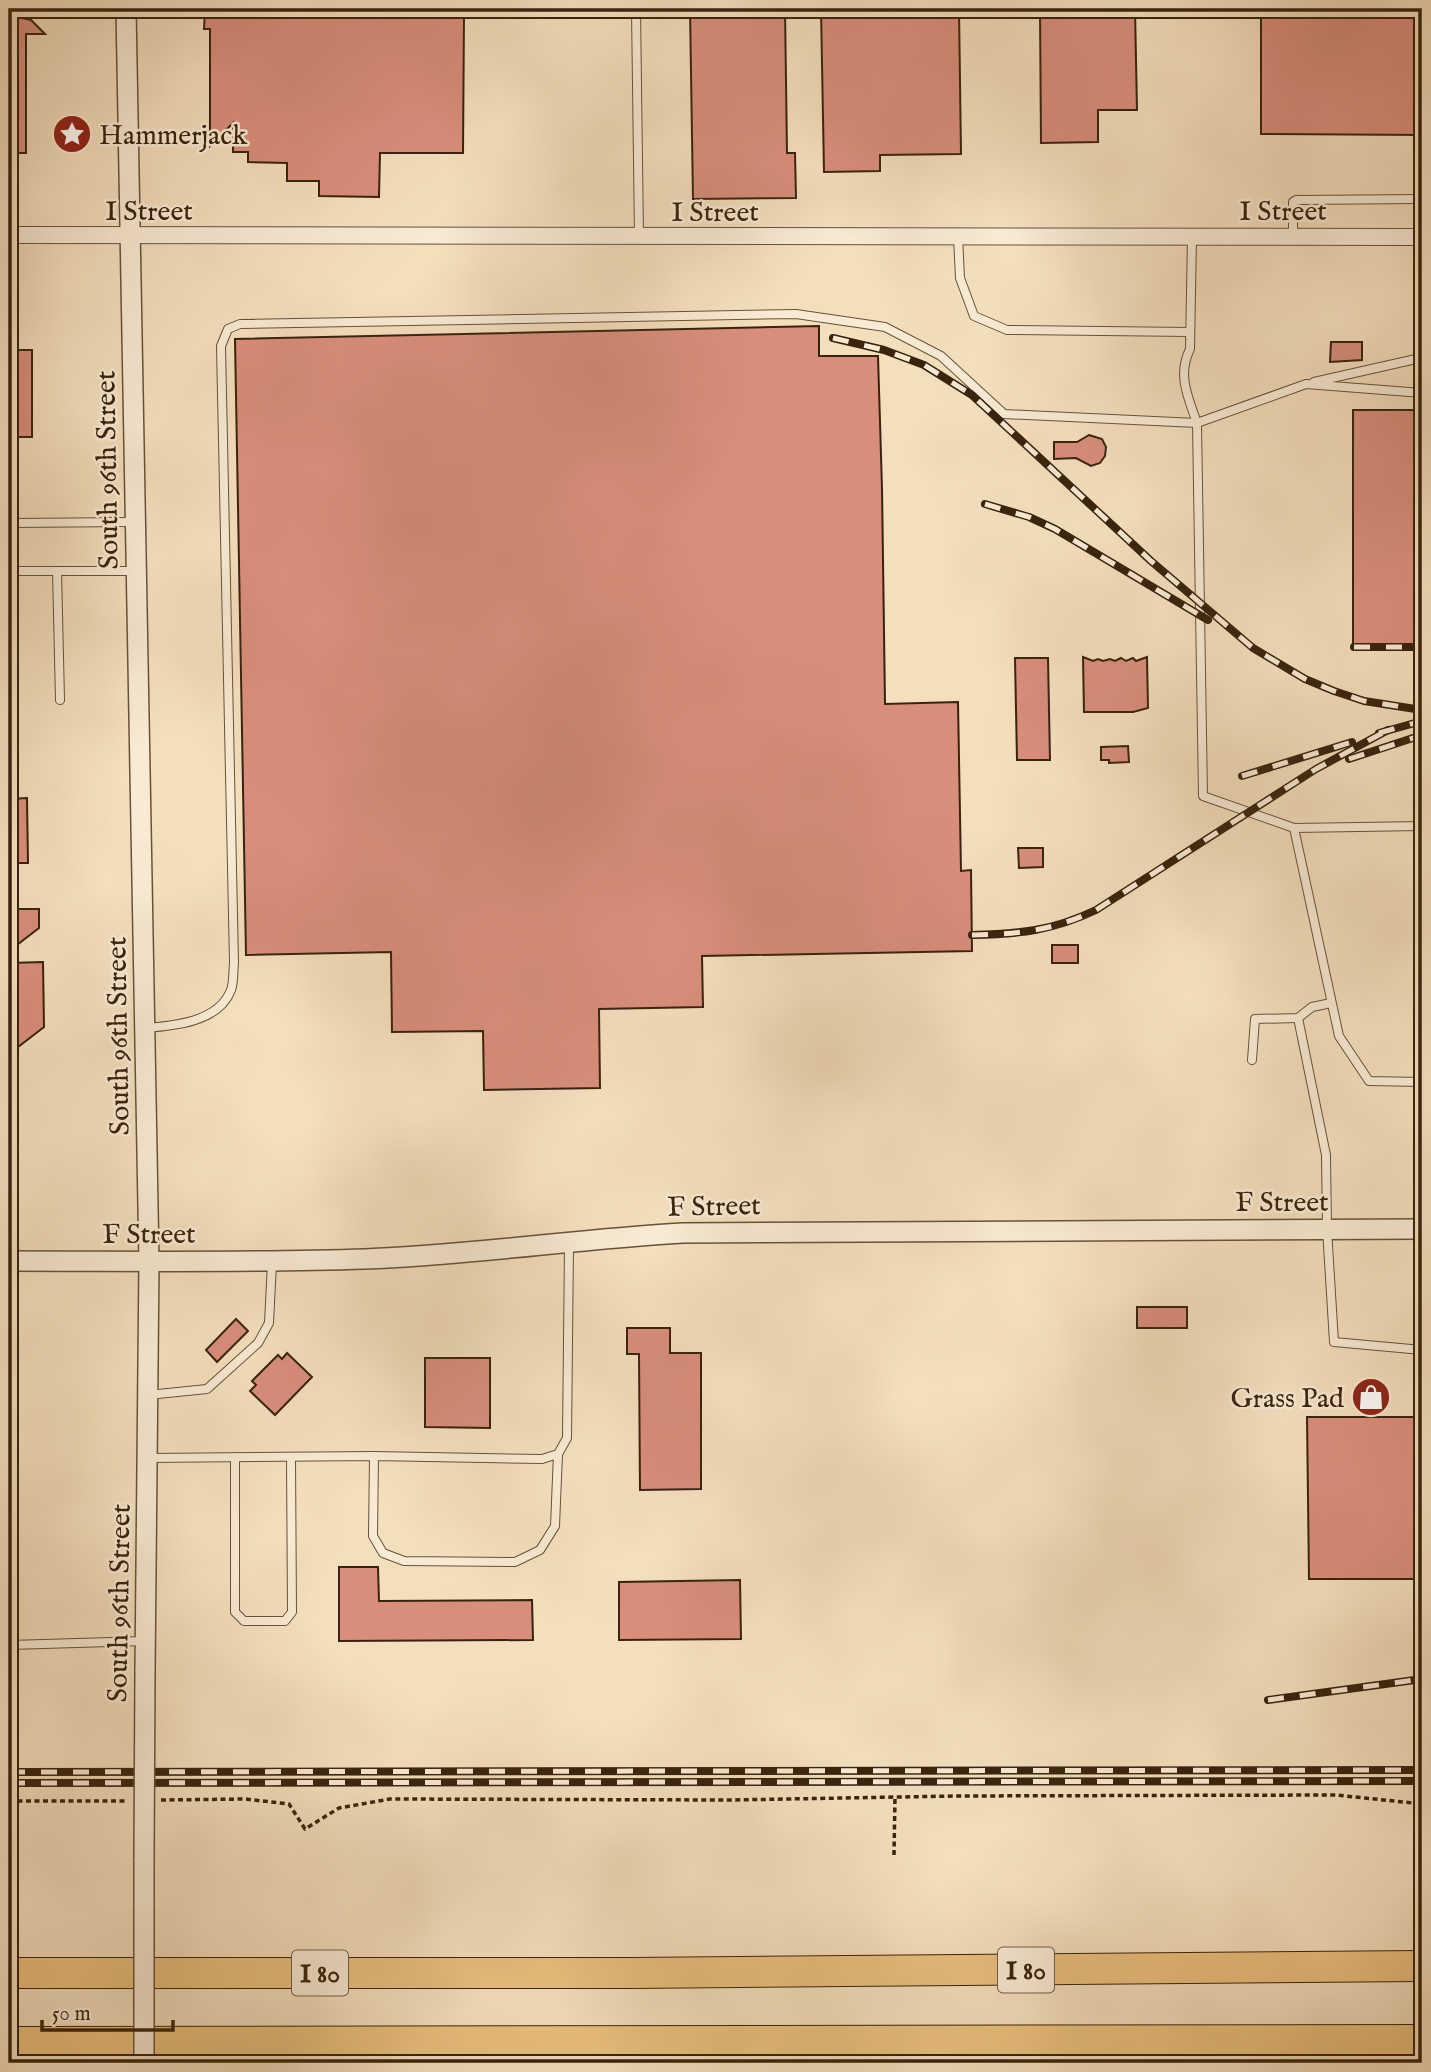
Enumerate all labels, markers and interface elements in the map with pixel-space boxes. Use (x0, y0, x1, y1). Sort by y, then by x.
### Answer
place icon: Hammerjack (51, 113, 93, 155)
place label: Hammerjack (99, 119, 248, 154)
street label: I Street (105, 195, 193, 230)
street label: I Street (1239, 195, 1327, 230)
street label: I Street (671, 196, 759, 231)
street label: South 96th Street (89, 370, 128, 570)
street label: South 96th Street (100, 936, 139, 1136)
street label: F Street (1235, 1186, 1329, 1221)
street label: F Street (667, 1189, 761, 1226)
street label: F Street (102, 1218, 196, 1253)
shop icon: Grass Pad (1350, 1376, 1392, 1418)
place label: Grass Pad (1231, 1382, 1344, 1417)
street label: South 96th Street (101, 1503, 140, 1703)
road number: I 80 (998, 1948, 1054, 1993)
road number: I 80 (292, 1950, 348, 1996)
scale bar (42, 1988, 173, 2032)
text: 50 m (52, 2001, 91, 2028)

